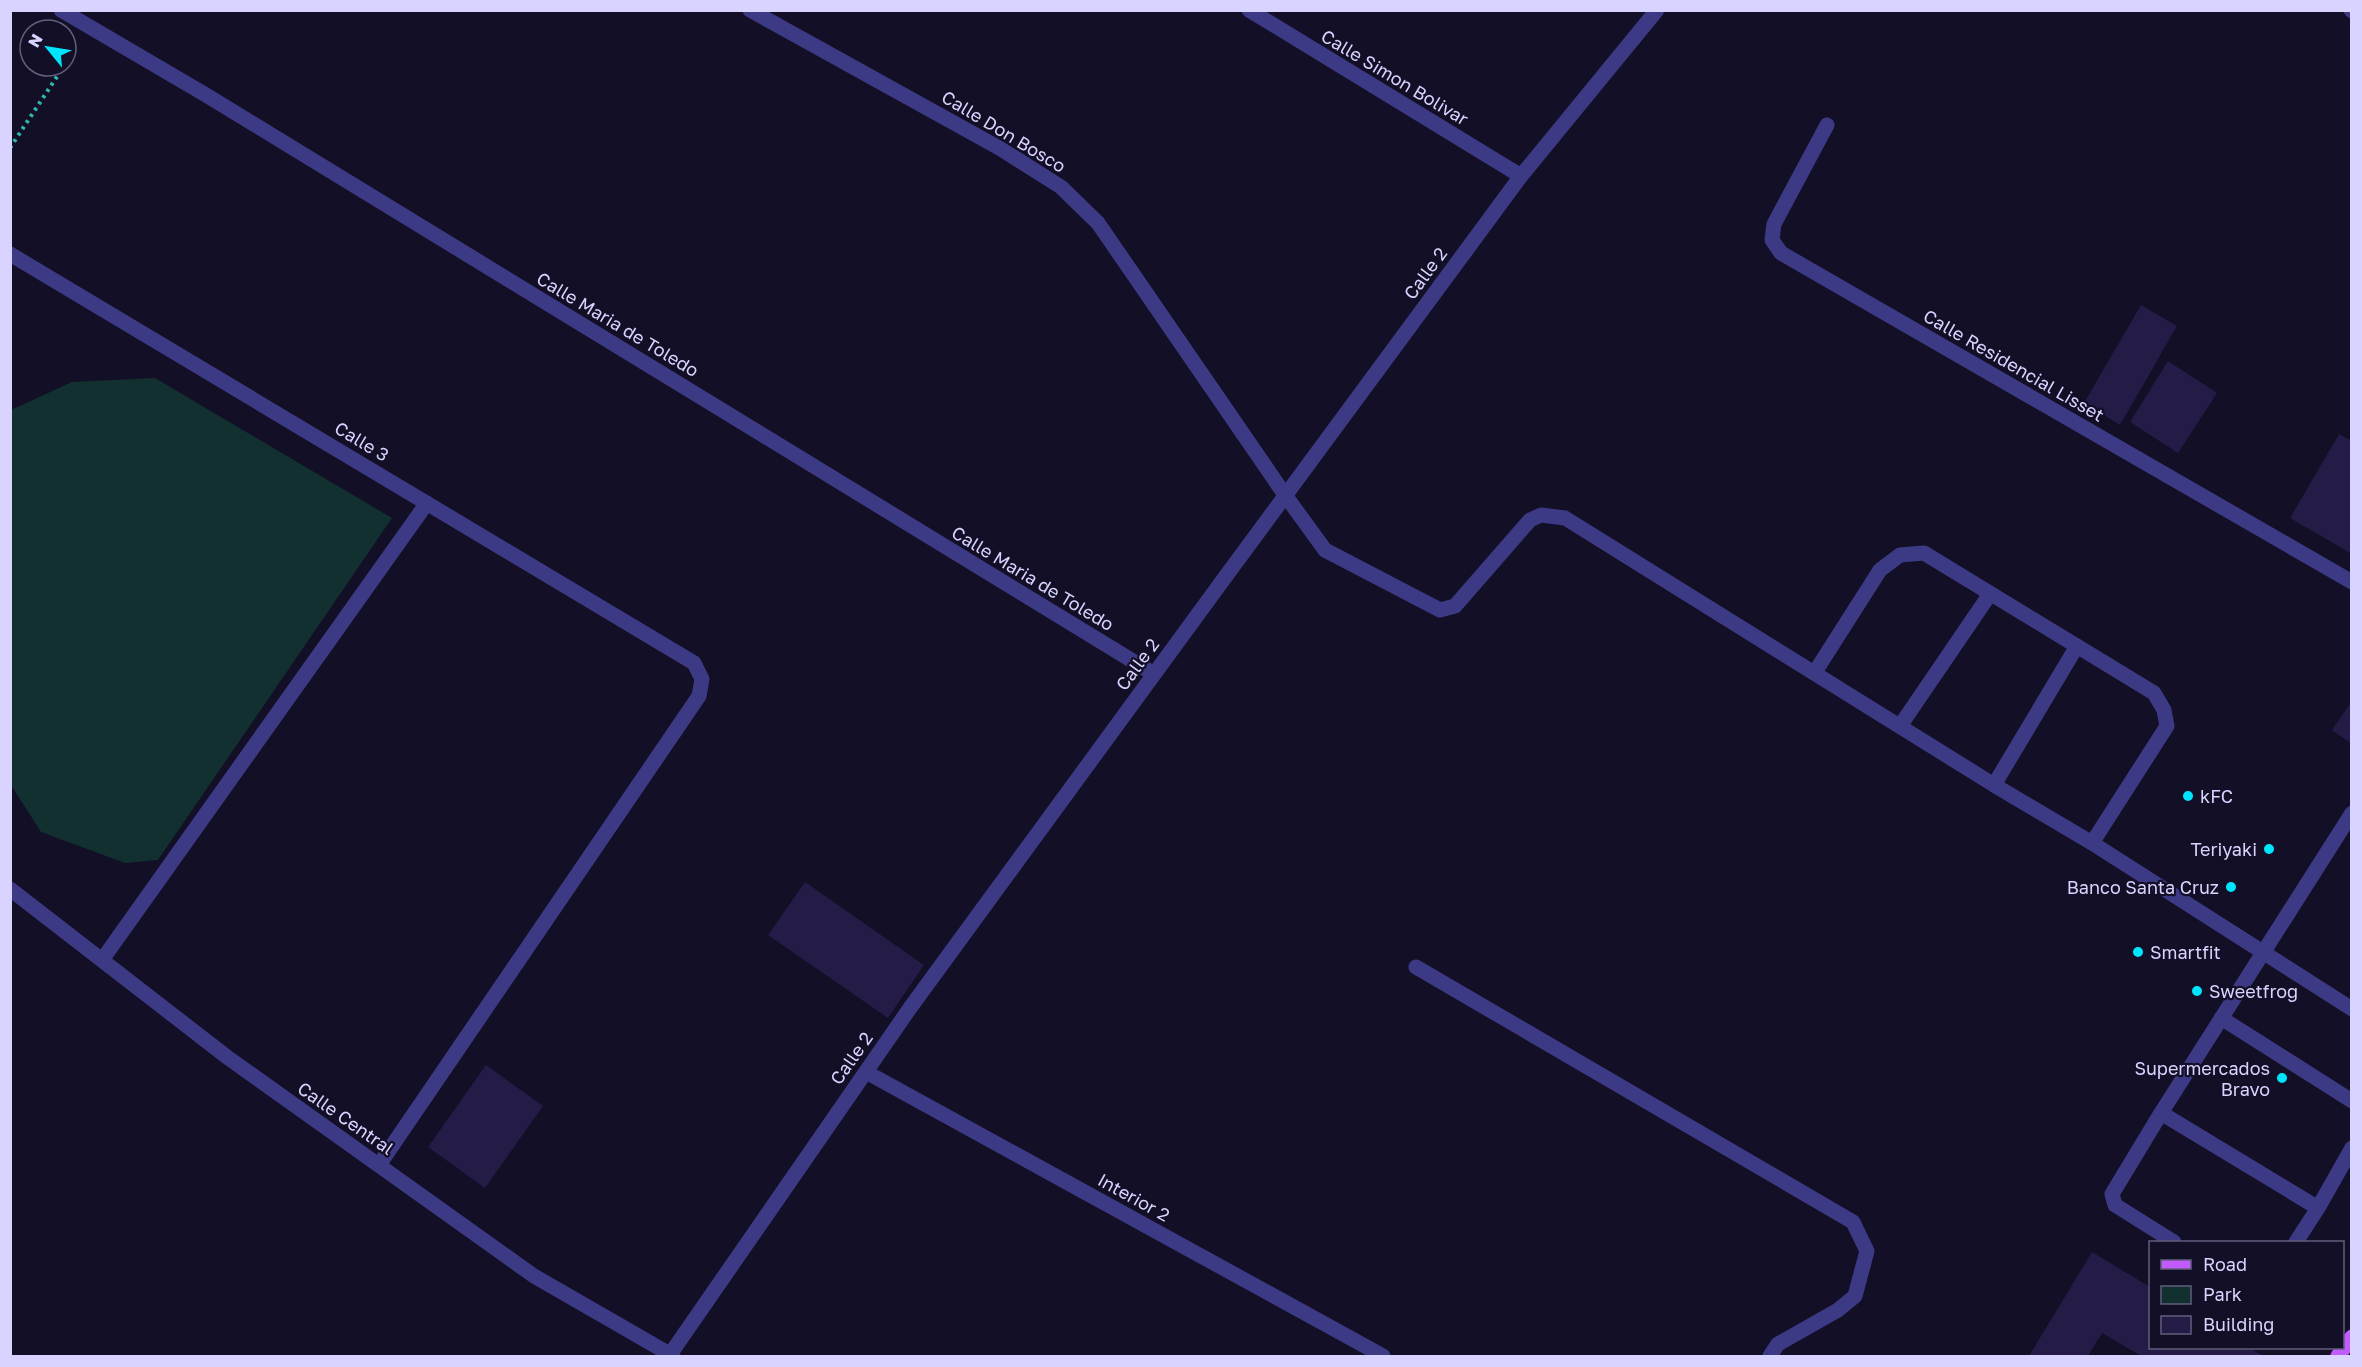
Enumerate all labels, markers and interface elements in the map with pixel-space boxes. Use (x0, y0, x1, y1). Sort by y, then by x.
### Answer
north arrow (18, 18, 78, 78)
street label: Calle Simon Bolivar (1318, 24, 1472, 130)
text: N (23, 30, 47, 51)
street label: Calle Don Bosco (938, 85, 1070, 177)
street label: Calle 2 (1399, 243, 1451, 303)
street label: Calle Maria de Toledo (533, 267, 703, 381)
street label: Calle Residencial Lisset (1920, 304, 2108, 426)
street label: Calle 3 (331, 416, 393, 466)
street label: Calle Maria de Toledo (948, 521, 1118, 635)
street label: Calle 2 (1111, 634, 1163, 694)
place label: kFC (2200, 785, 2233, 807)
marker: kFC (2181, 789, 2195, 803)
place label: Teriyaki (2190, 838, 2257, 860)
marker: Teriyaki (2262, 842, 2276, 856)
place label: Banco Santa Cruz (2067, 876, 2219, 898)
marker: Banco Santa Cruz (2224, 880, 2238, 894)
place label: Smartfit (2150, 941, 2221, 963)
marker: Smartfit (2131, 945, 2145, 959)
place label: Sweetfrog (2209, 980, 2298, 1002)
marker: Sweetfrog (2190, 984, 2204, 998)
street label: Calle 2 (825, 1027, 877, 1089)
place label: Supermercados Bravo (2134, 1057, 2270, 1100)
marker: Supermercados Bravo (2275, 1071, 2289, 1085)
street label: Calle Central (294, 1077, 398, 1159)
street label: Interior 2 (1094, 1168, 1174, 1226)
legend (2149, 1241, 2344, 1349)
text: Road (2203, 1253, 2247, 1275)
text: Park (2203, 1283, 2242, 1305)
text: Building (2203, 1313, 2274, 1335)

